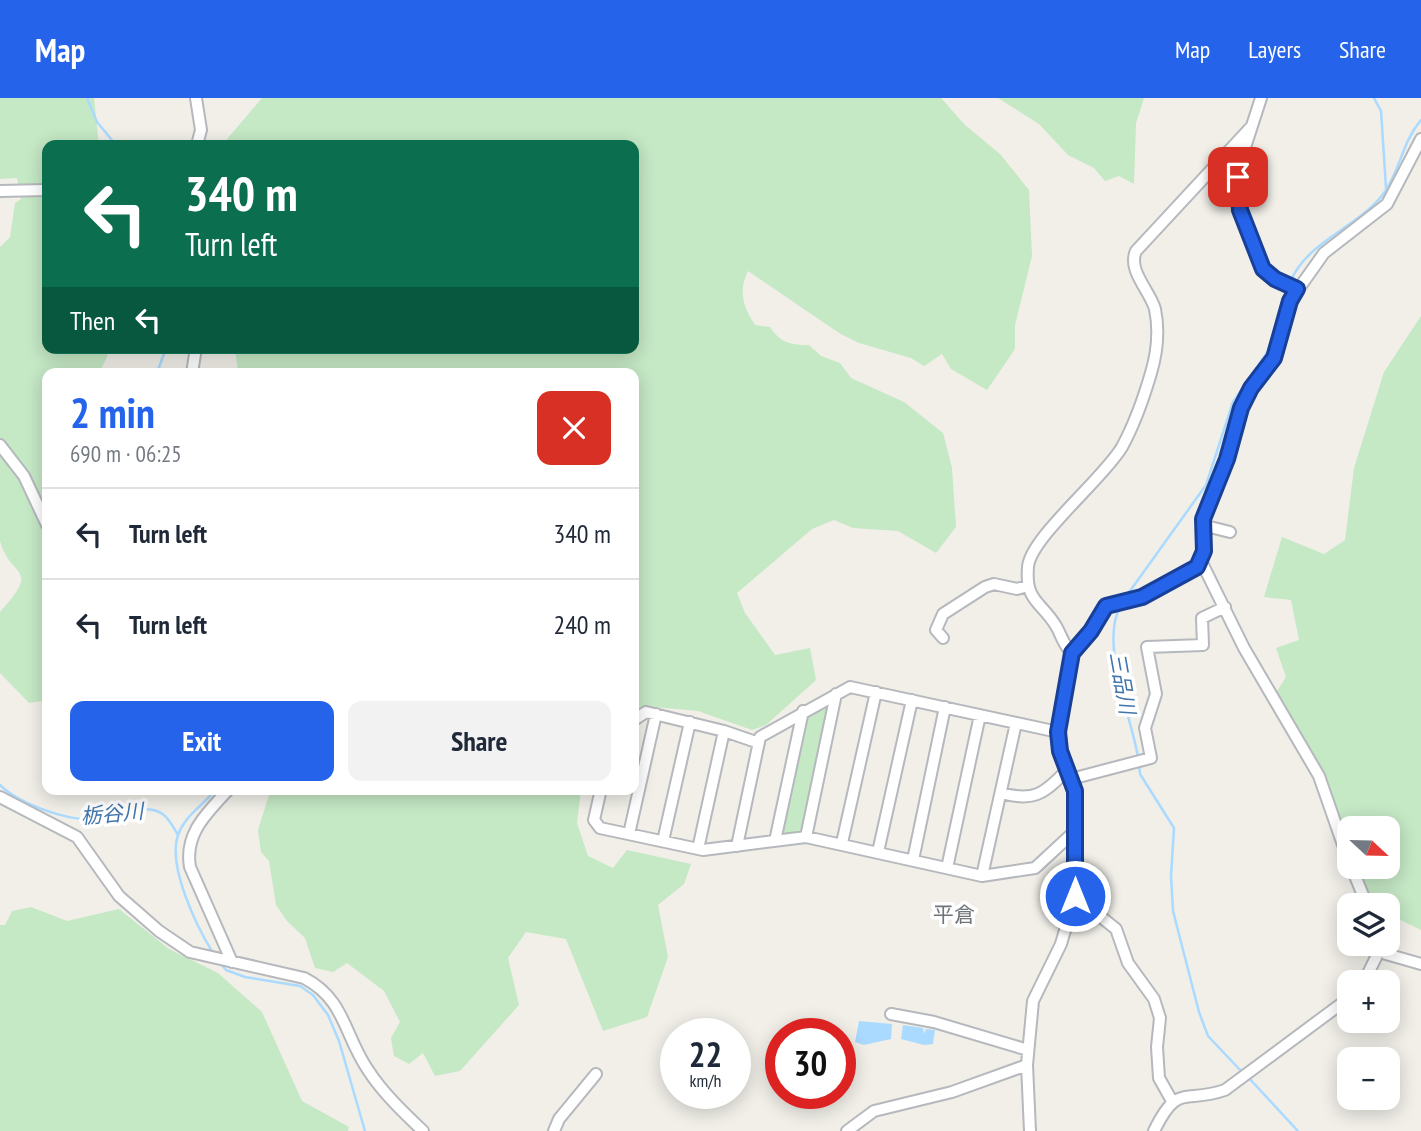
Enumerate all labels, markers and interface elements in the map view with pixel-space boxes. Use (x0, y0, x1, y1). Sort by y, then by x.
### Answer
text: Map (35, 28, 85, 71)
text: Map (1175, 34, 1210, 65)
text: Layers (1248, 34, 1301, 65)
text: Share (1339, 34, 1386, 65)
pin (1208, 147, 1268, 207)
icon: arrive (1219, 158, 1257, 196)
text: 340 m (185, 161, 298, 225)
icon: left (70, 168, 161, 259)
text: Turn left (185, 223, 277, 265)
icon: left (129, 301, 167, 339)
text: Then (70, 304, 115, 337)
text: 2 min (70, 385, 155, 440)
button: close (537, 391, 611, 465)
text: 690 m · 06:25 (70, 439, 182, 468)
icon: left (70, 515, 108, 553)
text: Turn left (129, 517, 207, 550)
text: 340 m (553, 517, 611, 550)
icon: left (70, 606, 108, 644)
text: Turn left (129, 608, 207, 641)
text: 240 m (553, 608, 611, 641)
water label: 三品川 (1104, 650, 1142, 718)
button: Exit (70, 701, 334, 781)
button: Share (348, 701, 611, 781)
water label: 栃谷川 (79, 797, 147, 830)
north arrow (1337, 816, 1400, 878)
map controls (1337, 816, 1400, 1110)
position arrow (1038, 859, 1112, 933)
button: layers (1337, 893, 1400, 956)
district label: 平倉 (933, 901, 975, 928)
button: + (1337, 970, 1400, 1033)
speed limit sign: 30 (765, 1018, 856, 1109)
text: 22 (689, 1031, 722, 1077)
button: − (1337, 1047, 1400, 1110)
text: km/h (690, 1069, 721, 1092)

